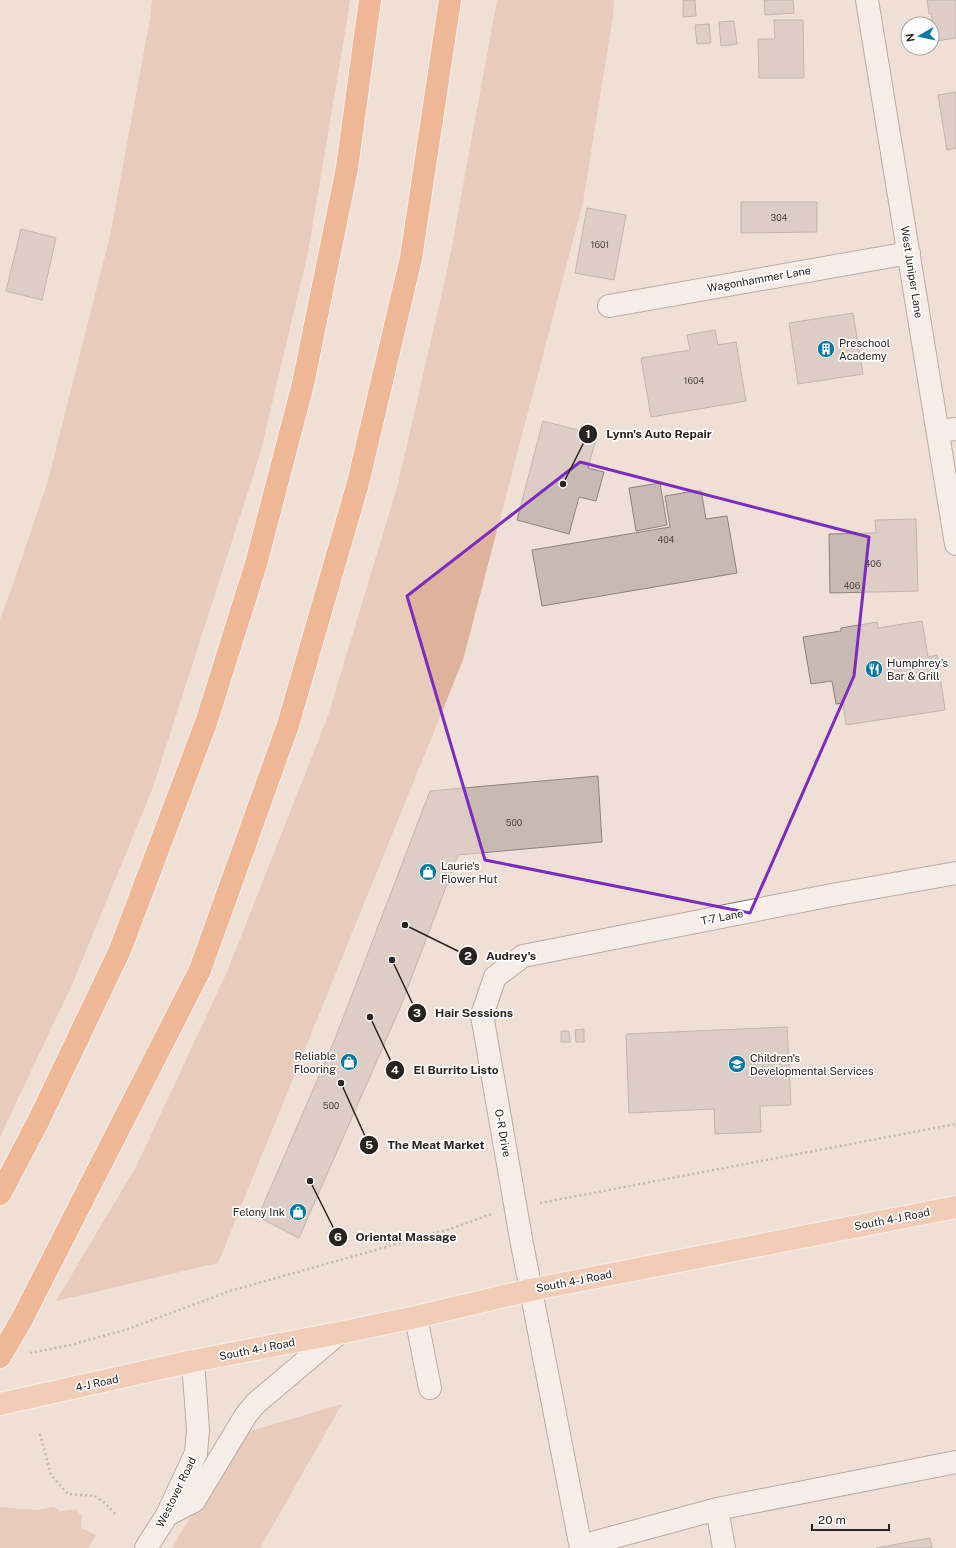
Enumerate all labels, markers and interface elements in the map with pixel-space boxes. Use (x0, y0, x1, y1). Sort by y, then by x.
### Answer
north arrow (900, 16, 940, 56)
text: N (904, 32, 917, 43)
house number: 304 (771, 212, 788, 223)
street label: West Juniper Lane (899, 225, 925, 319)
house number: 1601 (591, 239, 609, 250)
street label: Wagonhammer Lane (706, 264, 812, 294)
place label: Preschool Academy (839, 337, 890, 362)
building icon: Preschool Academy (816, 339, 836, 359)
house number: 1604 (684, 375, 705, 386)
callout: Lynn's Auto Repair (578, 422, 719, 446)
text: 1 (585, 427, 591, 441)
text: Lynn's Auto Repair (606, 427, 712, 441)
house number: 404 (658, 534, 675, 545)
house number: 406 (865, 558, 882, 569)
house number: 406 (844, 580, 861, 591)
place label: Humphrey's Bar & Grill (887, 657, 949, 682)
restaurant icon: Humphrey's Bar & Grill (864, 659, 884, 679)
house number: 500 (506, 817, 523, 828)
place label: Laurie's Flower Hut (441, 860, 498, 885)
shop icon: Laurie's Flower Hut (418, 862, 438, 882)
street label: T-7 Lane (700, 907, 744, 927)
callout: Audrey's (458, 944, 544, 968)
text: 2 (464, 949, 472, 963)
text: Audrey's (486, 949, 536, 963)
callout: Hair Sessions (407, 1001, 521, 1025)
text: 3 (413, 1006, 421, 1020)
text: Hair Sessions (435, 1006, 513, 1020)
place label: Reliable Flooring (294, 1050, 336, 1075)
shop icon: Reliable Flooring (339, 1052, 359, 1072)
place label: Children's Developmental Services (750, 1052, 874, 1077)
school or university icon: Children's Developmental Services (727, 1054, 747, 1074)
callout: El Burrito Listo (385, 1058, 507, 1082)
text: 4 (391, 1063, 399, 1077)
text: El Burrito Listo (413, 1063, 499, 1077)
house number: 500 (323, 1100, 340, 1111)
street label: O-R Drive (493, 1108, 513, 1158)
callout: The Meat Market (359, 1133, 492, 1157)
text: 5 (365, 1138, 373, 1152)
text: The Meat Market (387, 1138, 485, 1152)
shop icon: Felony Ink (288, 1202, 308, 1222)
place label: Felony Ink (233, 1206, 285, 1218)
street label: South 4-J Road (853, 1206, 931, 1232)
callout: Oriental Massage (328, 1225, 465, 1249)
text: 6 (334, 1230, 342, 1244)
text: Oriental Massage (356, 1230, 456, 1244)
street label: South 4-J Road (535, 1268, 613, 1294)
street label: South 4-J Road (218, 1336, 296, 1362)
street label: 4-J Road (74, 1373, 120, 1393)
street label: Westover Road (154, 1455, 198, 1529)
scale bar (812, 1506, 889, 1532)
text: 20 m (818, 1513, 846, 1527)

